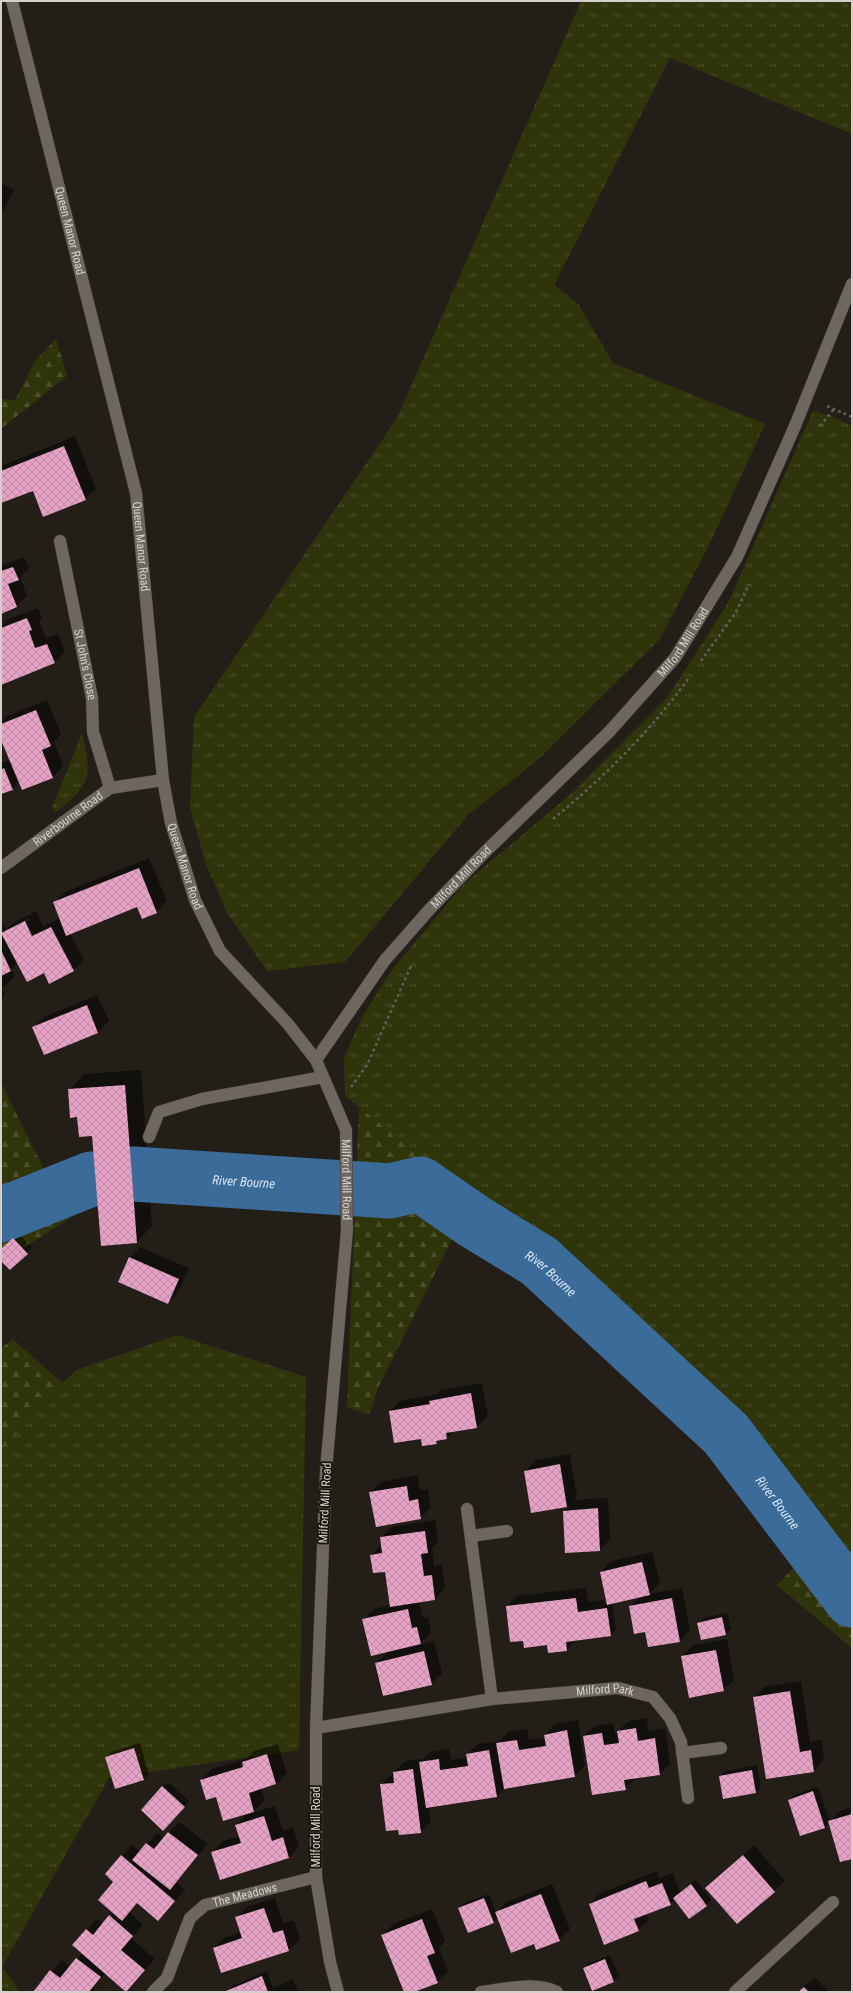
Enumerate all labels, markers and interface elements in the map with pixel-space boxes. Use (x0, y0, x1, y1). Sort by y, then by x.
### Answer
street label: Queen Manor Road (52, 185, 88, 276)
street label: Queen Manor Road (130, 501, 152, 592)
street label: Milford Mill Road (655, 605, 711, 680)
street label: St John's Close (71, 628, 99, 702)
street label: Riverbourne Road (30, 789, 106, 849)
street label: Queen Manor Road (164, 821, 206, 912)
street label: Milford Mill Road (428, 843, 494, 911)
street label: Milford Mill Road (339, 1139, 354, 1220)
water label: River Bourne (212, 1172, 276, 1191)
water label: River Bourne (522, 1247, 579, 1300)
street label: Milford Mill Road (316, 1462, 334, 1544)
water label: River Bourne (753, 1473, 803, 1533)
street label: Milford Park (576, 1681, 636, 1699)
street label: Milford Mill Road (309, 1787, 323, 1867)
street label: The Meadows (211, 1880, 279, 1910)

